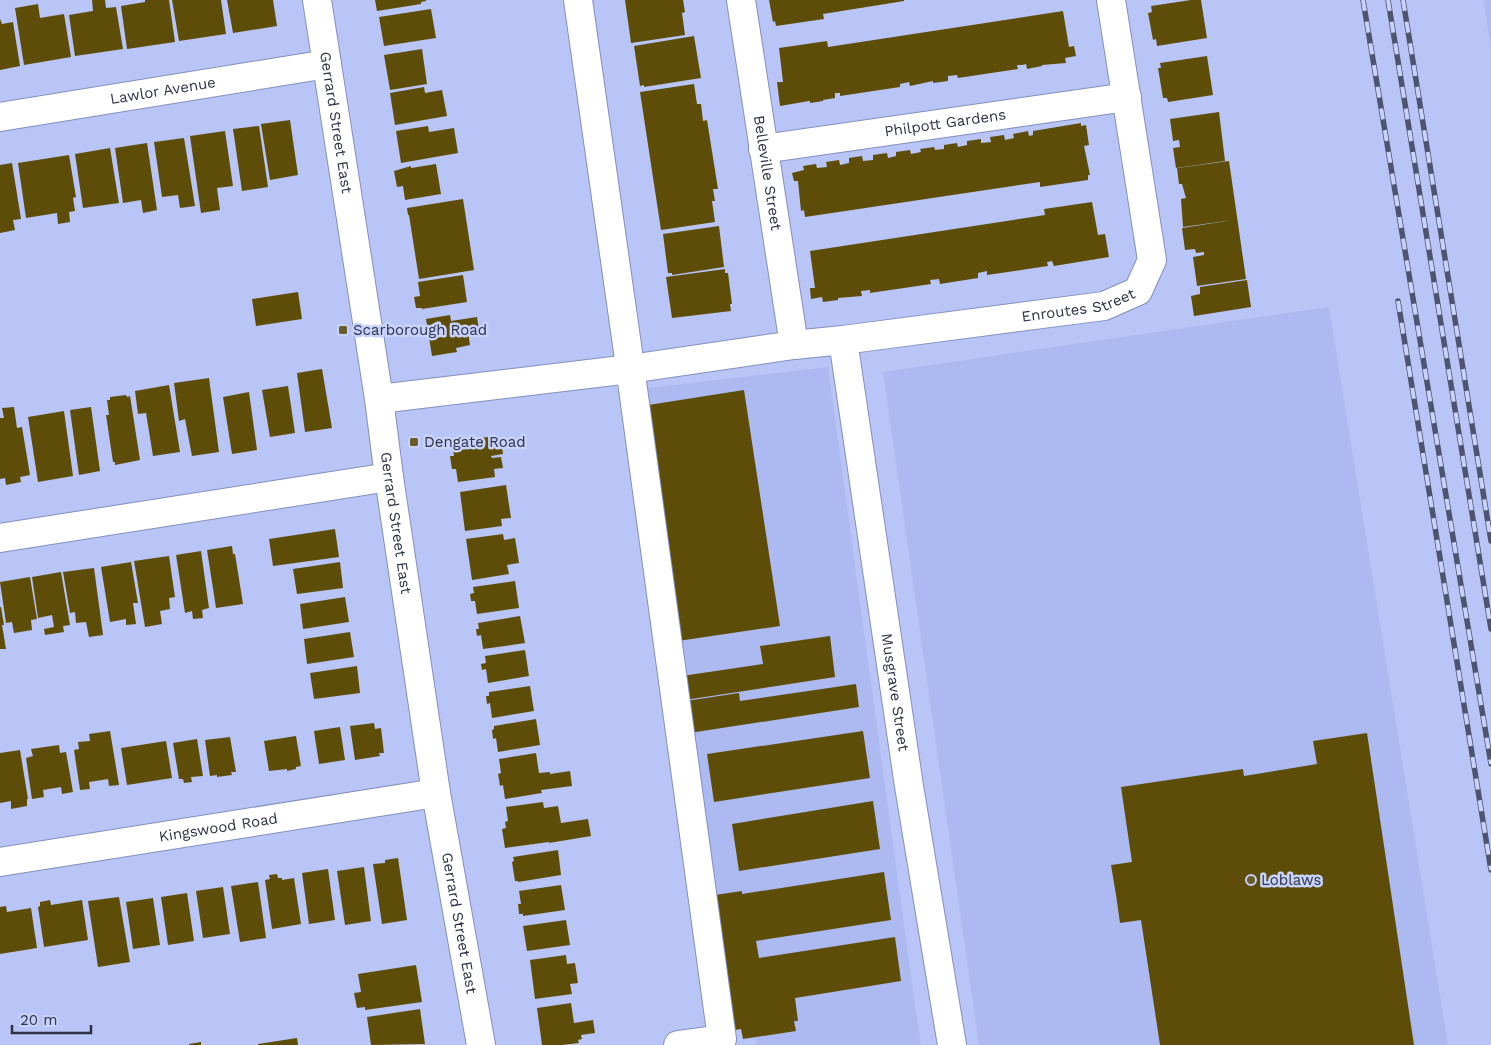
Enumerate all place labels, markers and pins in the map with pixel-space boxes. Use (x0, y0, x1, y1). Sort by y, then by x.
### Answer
place label: Scarborough Road (353, 321, 487, 339)
marker: Scarborough Road (337, 324, 349, 336)
place label: Dengate Road (424, 433, 526, 451)
marker: Dengate Road (408, 436, 420, 448)
place label: Loblaws (1261, 871, 1321, 889)
marker: Loblaws (1245, 874, 1257, 886)

